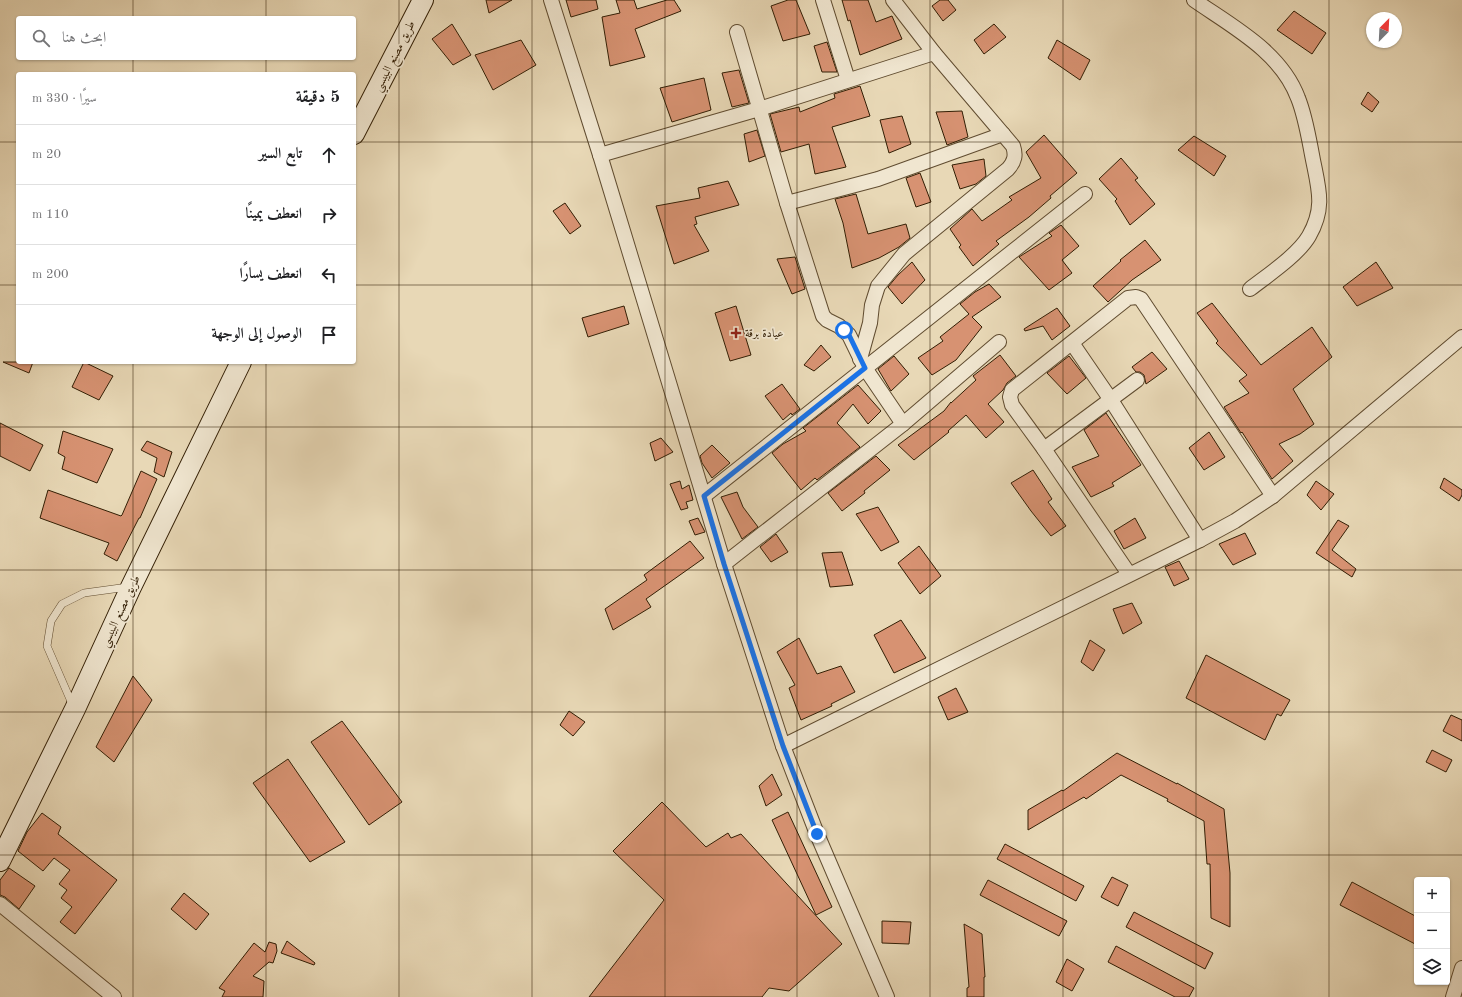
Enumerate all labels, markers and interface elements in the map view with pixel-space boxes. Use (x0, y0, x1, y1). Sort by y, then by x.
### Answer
north arrow (1366, 12, 1402, 48)
search box (16, 16, 356, 60)
street label: طريق مصنع البيبسي (372, 19, 422, 96)
icon: search (30, 27, 52, 49)
text: ابحث هنا (62, 31, 106, 46)
text: 5 دقيقة (296, 89, 340, 106)
text: سيرًا · 330 m (32, 92, 97, 105)
icon: ahead (318, 144, 340, 166)
text: تابع السير (259, 147, 302, 162)
text: 20 m (32, 148, 61, 161)
icon: right (318, 204, 340, 226)
text: انعطف يمينًا (246, 207, 302, 222)
text: 110 m (32, 208, 69, 221)
icon: left (318, 264, 340, 286)
text: انعطف يسارًا (240, 267, 302, 282)
text: 200 m (32, 268, 69, 281)
route start (835, 321, 853, 339)
icon: arrive (318, 324, 340, 346)
text: الوصول إلى الوجهة (211, 327, 302, 342)
marker: عيادة برقة (730, 327, 742, 339)
place label: عيادة برقة (745, 328, 784, 340)
street label: طريق مصنع البيبسي (99, 574, 146, 651)
route end (808, 825, 826, 843)
map controls (1414, 877, 1450, 985)
button: + (1414, 877, 1450, 913)
button: − (1414, 913, 1450, 949)
button: layers (1414, 949, 1450, 985)

